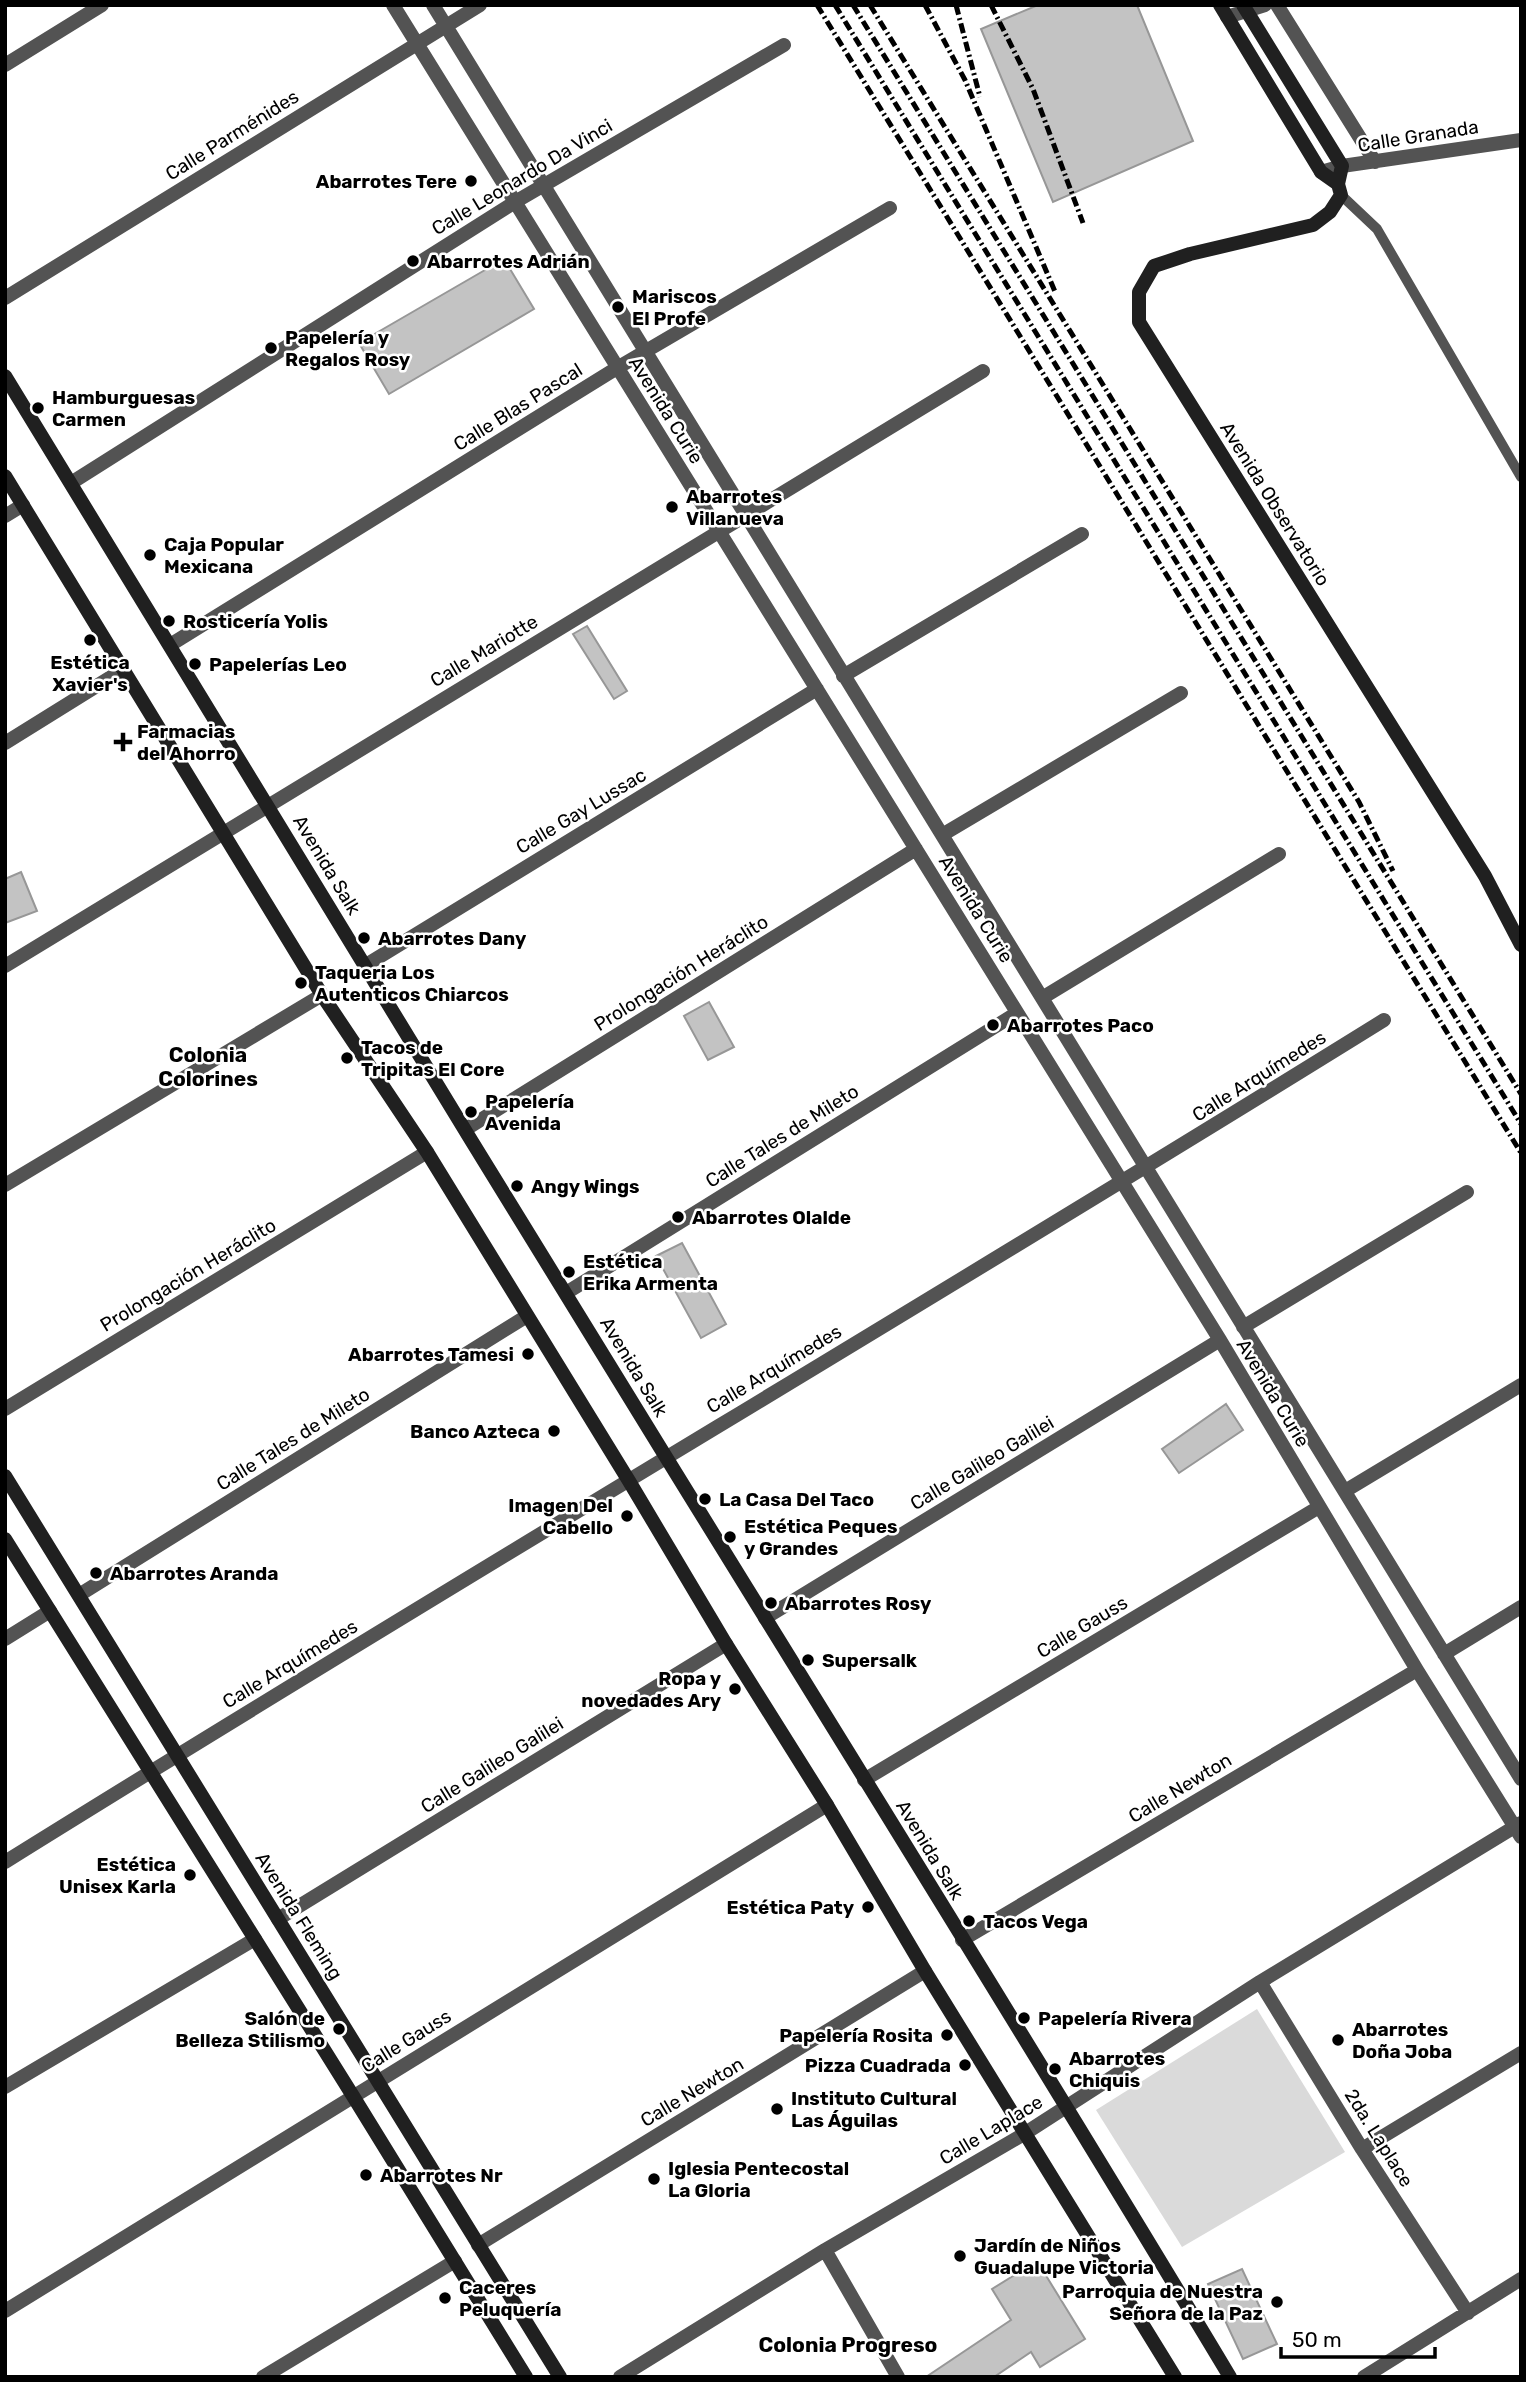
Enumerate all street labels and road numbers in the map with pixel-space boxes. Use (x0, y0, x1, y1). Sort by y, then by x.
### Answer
street label: Calle Parménides (161, 85, 303, 185)
street label: Calle Leonardo Da Vinci (427, 114, 617, 240)
street label: Calle Granada (1356, 115, 1480, 157)
street label: Avenida Curie (624, 352, 708, 468)
street label: Calle Blas Pascal (449, 358, 587, 456)
street label: Avenida Observatorio (1215, 418, 1335, 590)
street label: Calle Mariotte (426, 610, 542, 692)
street label: Calle Gay Lussac (512, 763, 650, 859)
street label: Avenida Salk (288, 811, 366, 919)
street label: Avenida Curie (934, 851, 1018, 967)
street label: Prolongación Heráclito (590, 910, 772, 1036)
street label: Calle Arquímedes (1188, 1026, 1330, 1126)
street label: Calle Tales de Mileto (701, 1080, 863, 1192)
street label: Prolongación Heráclito (96, 1213, 280, 1337)
street label: Avenida Salk (595, 1313, 673, 1421)
street label: Calle Arquímedes (702, 1320, 846, 1418)
street label: Avenida Curie (1232, 1335, 1314, 1451)
street label: Calle Tales de Mileto (212, 1383, 374, 1495)
street label: Calle Galileo Galilei (906, 1411, 1058, 1515)
street label: Calle Gauss (1032, 1591, 1132, 1663)
street label: Calle Arquímedes (218, 1615, 362, 1713)
street label: Calle Galileo Galilei (417, 1712, 567, 1818)
street label: Calle Newton (1124, 1748, 1236, 1828)
street label: Avenida Salk (891, 1796, 969, 1904)
street label: Avenida Fleming (251, 1848, 347, 1984)
street label: Calle Gauss (357, 2004, 455, 2078)
street label: Calle Newton (636, 2052, 748, 2132)
street label: 2da. Laplace (1340, 2085, 1418, 2191)
street label: Calle Laplace (935, 2090, 1047, 2170)

